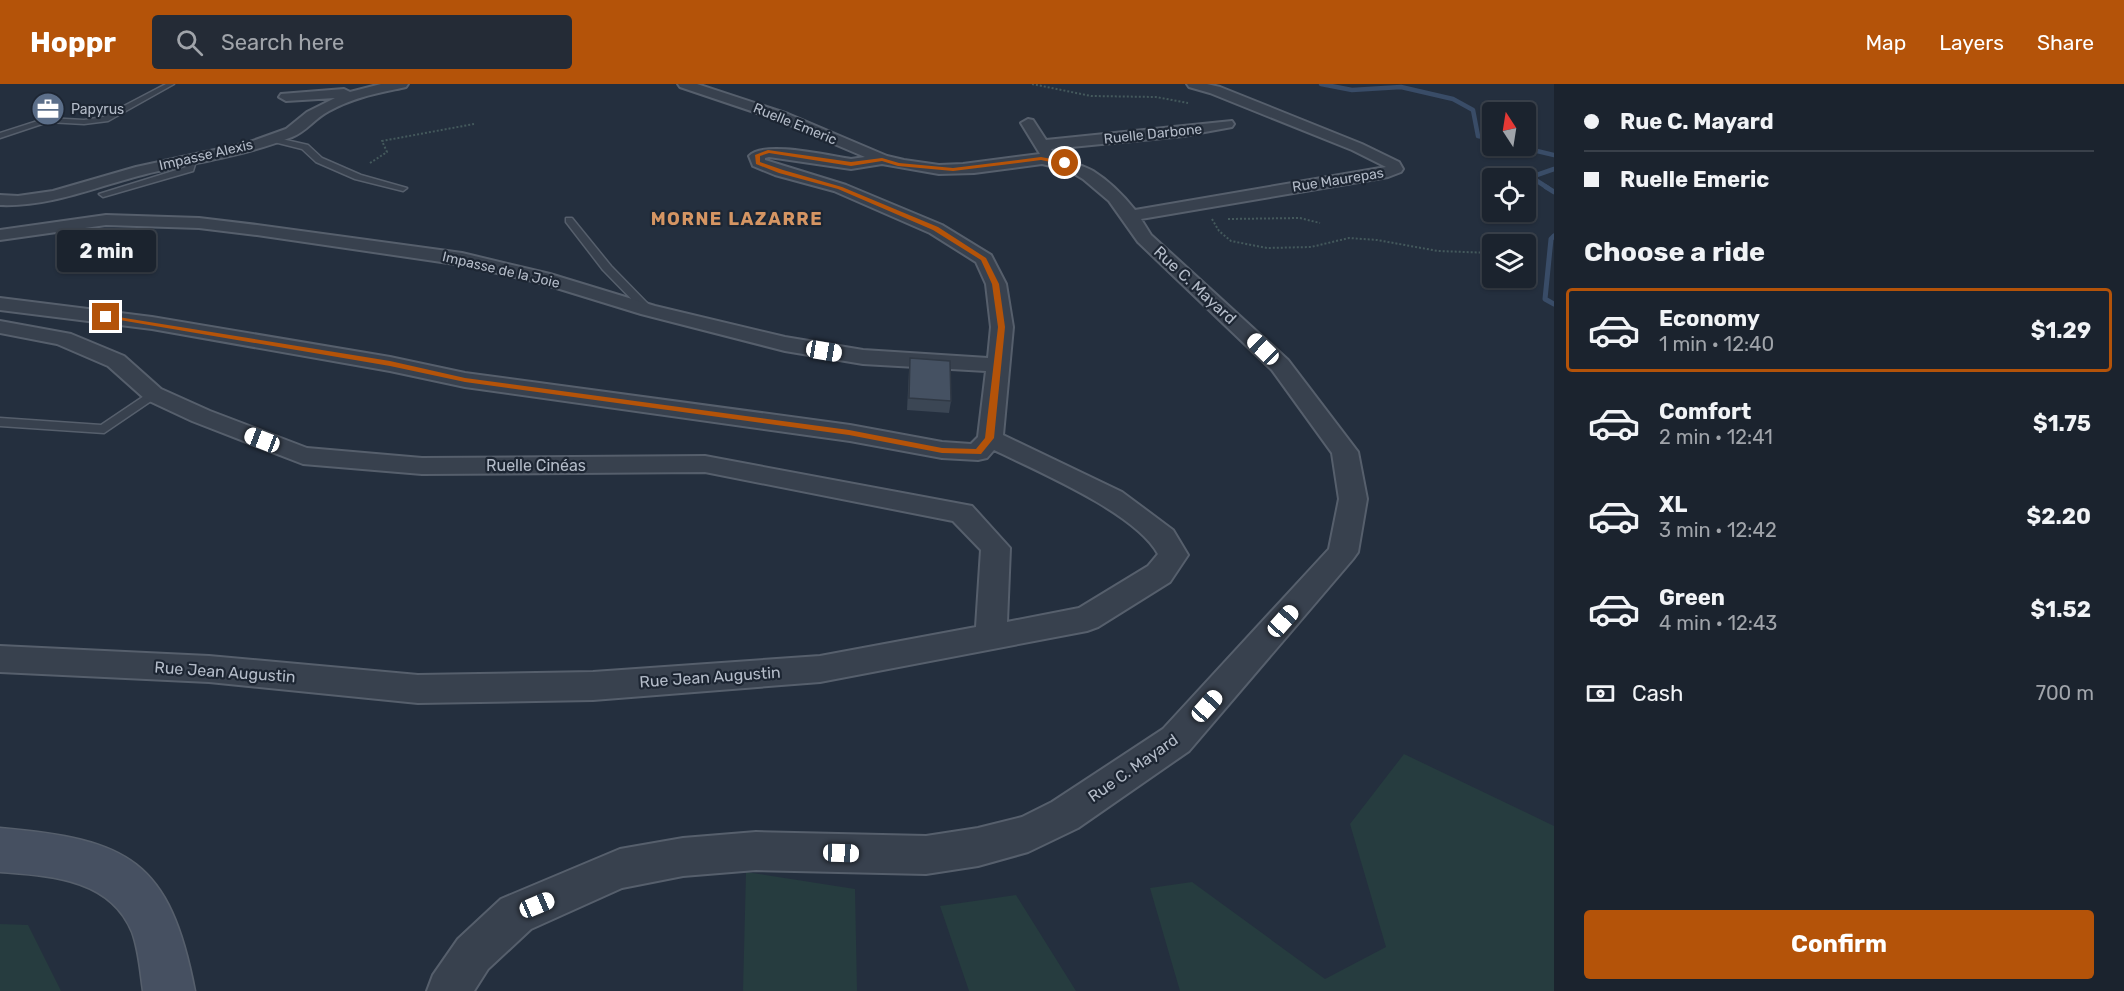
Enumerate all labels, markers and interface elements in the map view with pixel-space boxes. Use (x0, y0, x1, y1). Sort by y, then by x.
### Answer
search box (152, 15, 572, 69)
text: Hoppr (30, 26, 116, 59)
icon: search (173, 26, 206, 59)
text: Search here (221, 29, 344, 56)
text: Map (1865, 30, 1906, 55)
text: Layers (1939, 30, 2004, 55)
text: Share (2037, 30, 2094, 55)
office icon: Papyrus (30, 91, 66, 127)
street label: Ruelle Emeric (751, 100, 840, 149)
place label: Papyrus (71, 101, 124, 118)
north arrow (1482, 102, 1536, 156)
map controls (1482, 102, 1536, 288)
text: Rue C. Mayard (1620, 108, 1774, 135)
street label: Ruelle Darbone (1103, 120, 1203, 148)
street label: Impasse Alexis (157, 136, 255, 174)
route start (1051, 149, 1078, 176)
street label: Rue Maurepas (1291, 164, 1385, 196)
text: Ruelle Emeric (1620, 166, 1769, 193)
button: locate (1482, 168, 1536, 222)
district label: MORNE LAZARRE (651, 208, 823, 230)
callout: 2 min (57, 230, 156, 272)
button: layers (1482, 234, 1536, 288)
text: Choose a ride (1584, 236, 1765, 268)
text: 2 min (79, 239, 134, 263)
street label: Rue C. Mayard (1150, 242, 1240, 328)
street label: Impasse de la Joie (441, 248, 562, 292)
route end (92, 303, 119, 330)
icon: car (1587, 303, 1641, 357)
text: Economy (1659, 305, 1760, 332)
text: $1.29 (2031, 317, 2091, 344)
car (1244, 330, 1282, 368)
text: 1 min · 12:40 (1659, 332, 1774, 356)
car (805, 339, 843, 363)
icon: car (1587, 396, 1641, 450)
text: Comfort (1659, 398, 1751, 425)
text: $1.75 (2033, 410, 2091, 437)
car (242, 425, 282, 455)
text: 2 min · 12:41 (1659, 425, 1773, 449)
street label: Ruelle Cinéas (486, 456, 586, 475)
icon: car (1587, 489, 1641, 543)
text: XL (1659, 491, 1687, 518)
text: $2.20 (2026, 503, 2091, 530)
text: 3 min · 12:42 (1659, 518, 1777, 542)
icon: car (1587, 582, 1641, 636)
text: Green (1659, 584, 1725, 611)
text: $1.52 (2031, 596, 2091, 623)
car (1264, 602, 1302, 640)
text: 4 min · 12:43 (1659, 611, 1777, 635)
street label: Rue Jean Augustin (154, 658, 296, 686)
street label: Rue Jean Augustin (639, 663, 781, 691)
icon: cash (1584, 677, 1617, 710)
text: Cash (1632, 680, 1683, 707)
text: 700 m (2036, 681, 2094, 705)
car (1188, 687, 1226, 725)
street label: Rue C. Mayard (1084, 730, 1182, 806)
car (823, 843, 859, 863)
car (517, 890, 557, 920)
button: Confirm (1584, 910, 2094, 979)

